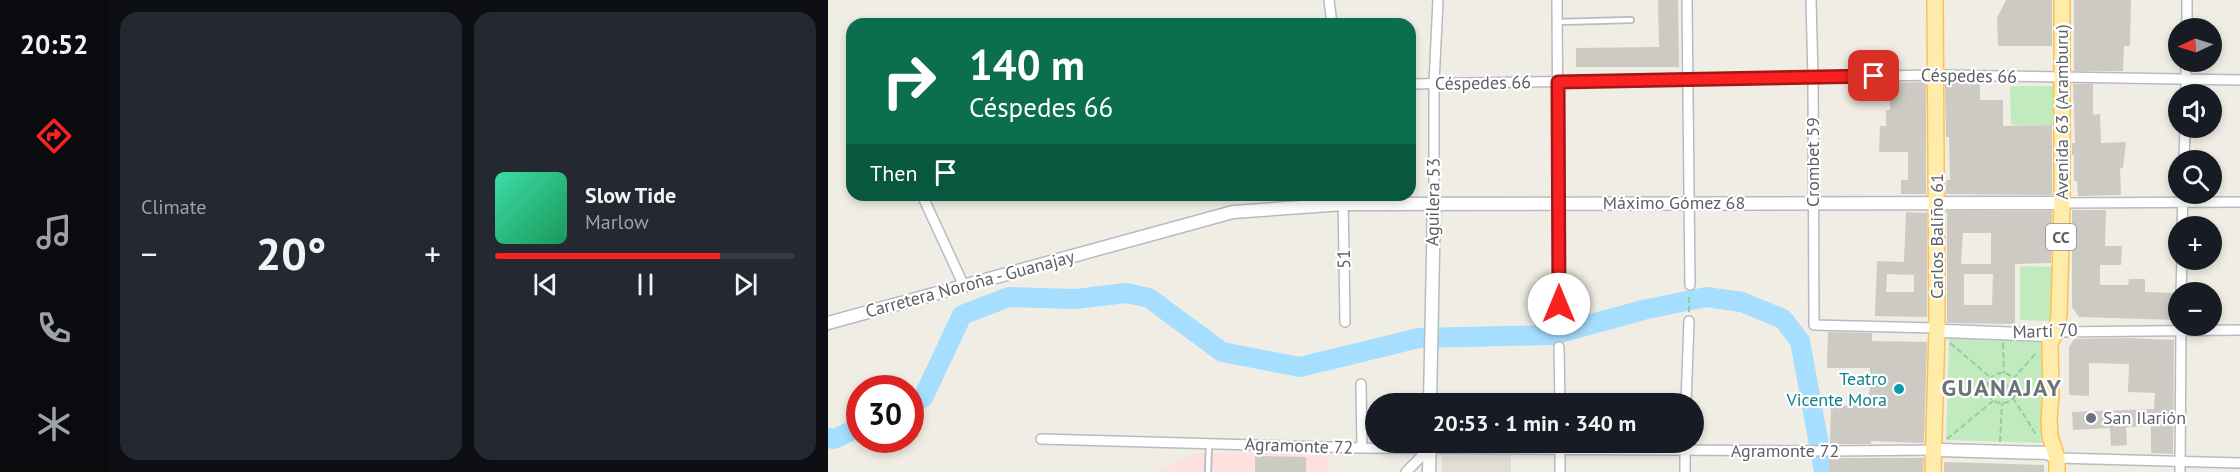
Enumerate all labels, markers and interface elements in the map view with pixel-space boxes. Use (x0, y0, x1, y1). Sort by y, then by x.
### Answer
north arrow (2168, 18, 2222, 72)
map controls (2168, 18, 2222, 336)
street label: Avenida 63 (Aramburu) (2050, 24, 2073, 200)
text: 20:52 (20, 27, 88, 61)
text: 140 m (969, 37, 1085, 92)
icon: right (870, 42, 948, 120)
pin (1848, 50, 1899, 101)
icon: arrive (1857, 59, 1890, 92)
street label: Céspedes 66 (1921, 63, 2017, 88)
street label: Céspedes 66 (1435, 70, 1531, 95)
button: sound (2168, 84, 2222, 138)
text: Céspedes 66 (969, 90, 1113, 124)
icon: directions (33, 115, 75, 157)
street label: Crombet 59 (1801, 117, 1824, 207)
button: search (2168, 150, 2222, 204)
icon: arrive (929, 156, 962, 189)
street label: Aguilera 53 (1420, 158, 1445, 246)
text: Then (870, 159, 917, 187)
street label: Carlos Baliño 61 (1925, 173, 1948, 299)
text: Slow Tide (585, 181, 676, 209)
street label: Máximo Gómez 68 (1603, 191, 1745, 214)
text: Climate (141, 194, 207, 220)
text: Marlow (585, 209, 649, 235)
icon: music (33, 211, 75, 253)
button: + (2168, 216, 2222, 270)
text: 20° (256, 224, 326, 282)
road number: CC (2046, 224, 2076, 250)
text: − (141, 232, 158, 275)
text: + (424, 232, 441, 275)
street label: Carretera Noroña - Guanajay (863, 244, 1077, 322)
street label: 51 (1332, 249, 1355, 269)
icon: previous (529, 268, 562, 301)
icon: pause (629, 268, 662, 301)
icon: next (729, 268, 762, 301)
position arrow (1527, 272, 1591, 336)
button: − (2168, 282, 2222, 336)
icon: phone (33, 307, 75, 349)
street label: Martí 70 (2012, 318, 2078, 343)
place label: Teatro Vicente Mora (1785, 367, 1887, 411)
district label: GUANAJAY (1941, 372, 2063, 403)
speed limit sign: 30 (846, 375, 924, 453)
marker: Teatro Vicente Mora (1892, 382, 1906, 396)
icon: climate (33, 403, 75, 445)
place label: San Ilarión (2103, 406, 2186, 429)
text: 20:53 · 1 min · 340 m (1433, 409, 1636, 437)
marker: San Ilarión (2084, 411, 2098, 425)
street label: Agramonte 72 (1244, 432, 1354, 459)
street label: Agramonte 72 (1731, 439, 1839, 462)

